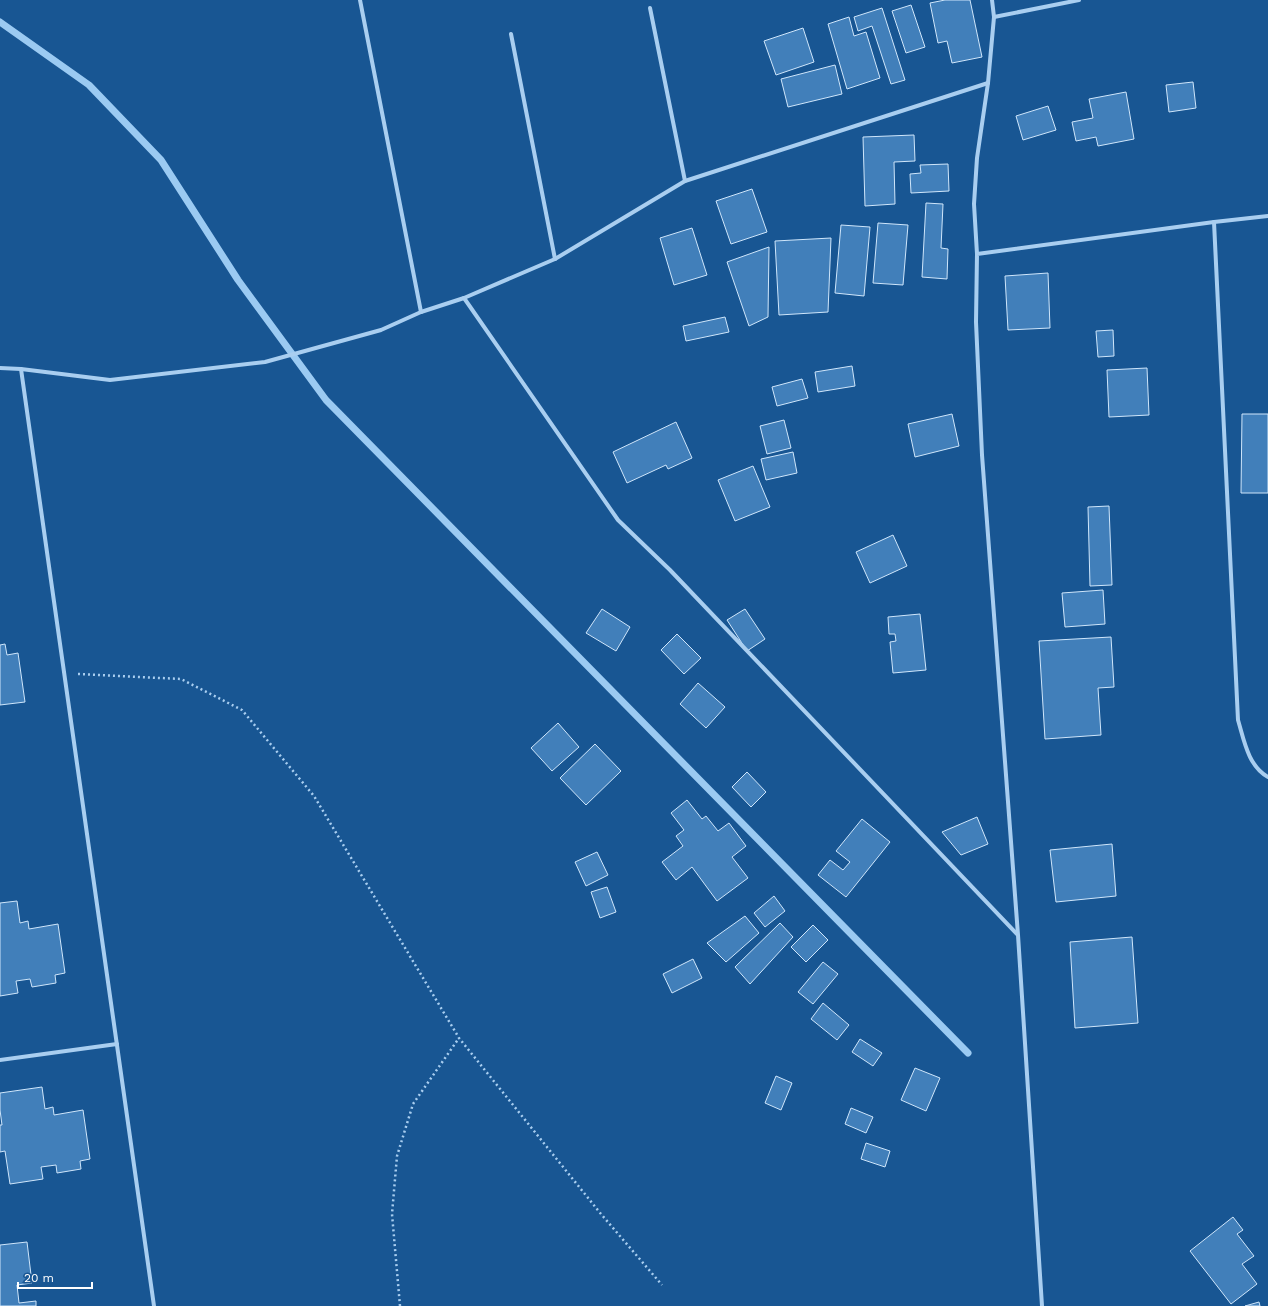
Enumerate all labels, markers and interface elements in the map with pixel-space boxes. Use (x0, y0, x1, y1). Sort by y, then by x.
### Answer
scale bar (18, 1264, 92, 1290)
text: 20 m (24, 1271, 54, 1285)

